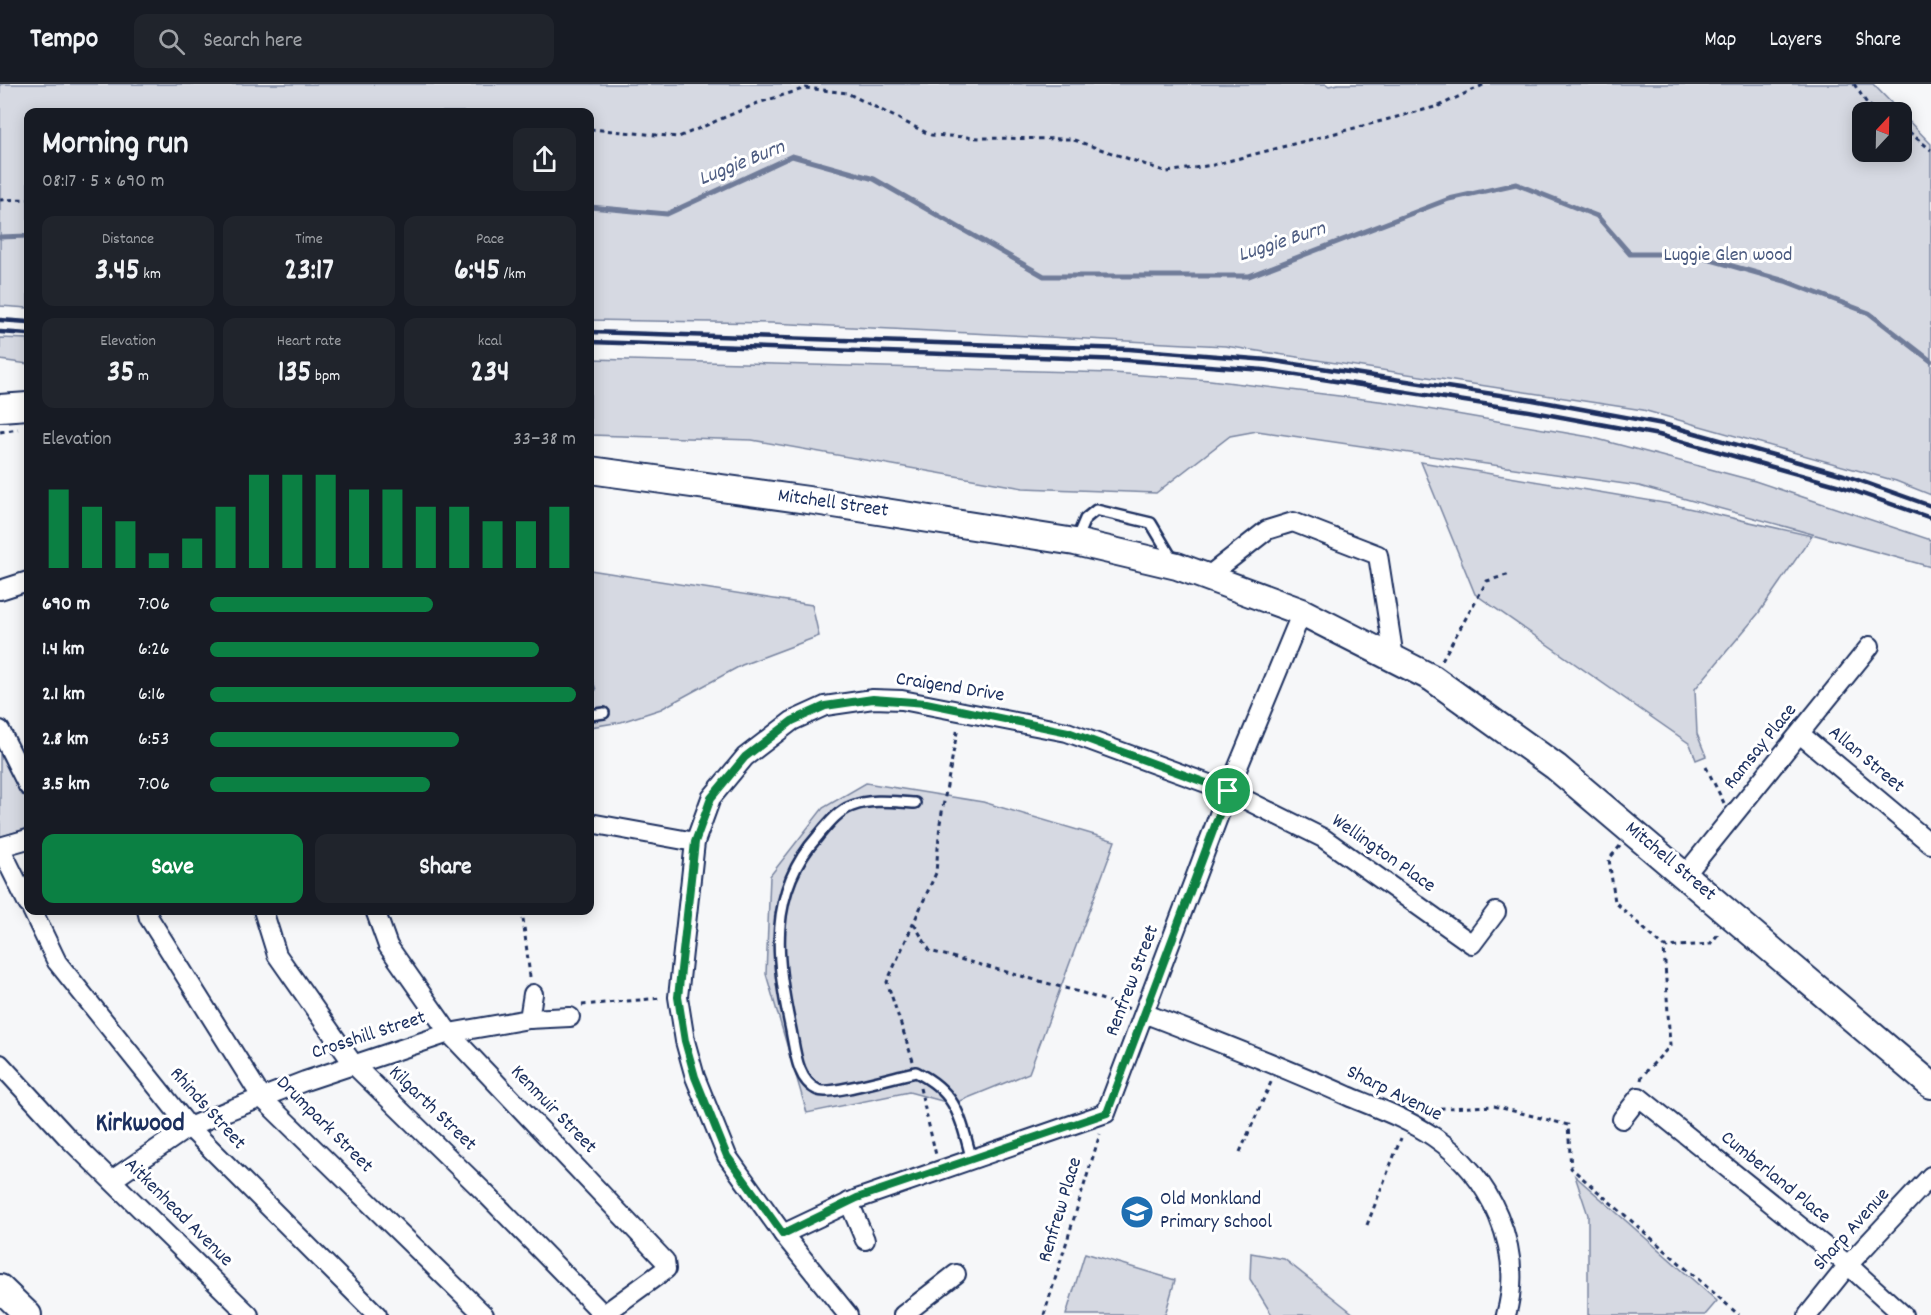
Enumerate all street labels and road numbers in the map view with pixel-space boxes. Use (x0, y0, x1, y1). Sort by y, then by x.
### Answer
street label: Mitchell Street (776, 482, 890, 526)
street label: Craigend Drive (894, 666, 1007, 710)
street label: Ramsay Place (1718, 698, 1805, 796)
street label: Allan Street (1822, 720, 1910, 800)
street label: Wellington Place (1325, 808, 1441, 900)
street label: Mitchell Street (1618, 815, 1722, 909)
street label: Renfrew Street (1099, 921, 1167, 1041)
street label: Crosshill Street (308, 1004, 430, 1068)
street label: Kenmuir Street (503, 1059, 603, 1161)
street label: Sharp Avenue (1341, 1059, 1447, 1129)
street label: Kilgarth Street (382, 1060, 482, 1158)
street label: Rhinds Street (162, 1061, 252, 1157)
street label: Drumpark Street (269, 1070, 379, 1180)
street label: Cumberland Place (1714, 1125, 1836, 1231)
street label: Aitkenhead Avenue (117, 1152, 239, 1274)
street label: Renfrew Place (1032, 1154, 1090, 1266)
street label: Sharp Avenue (1807, 1182, 1897, 1278)

